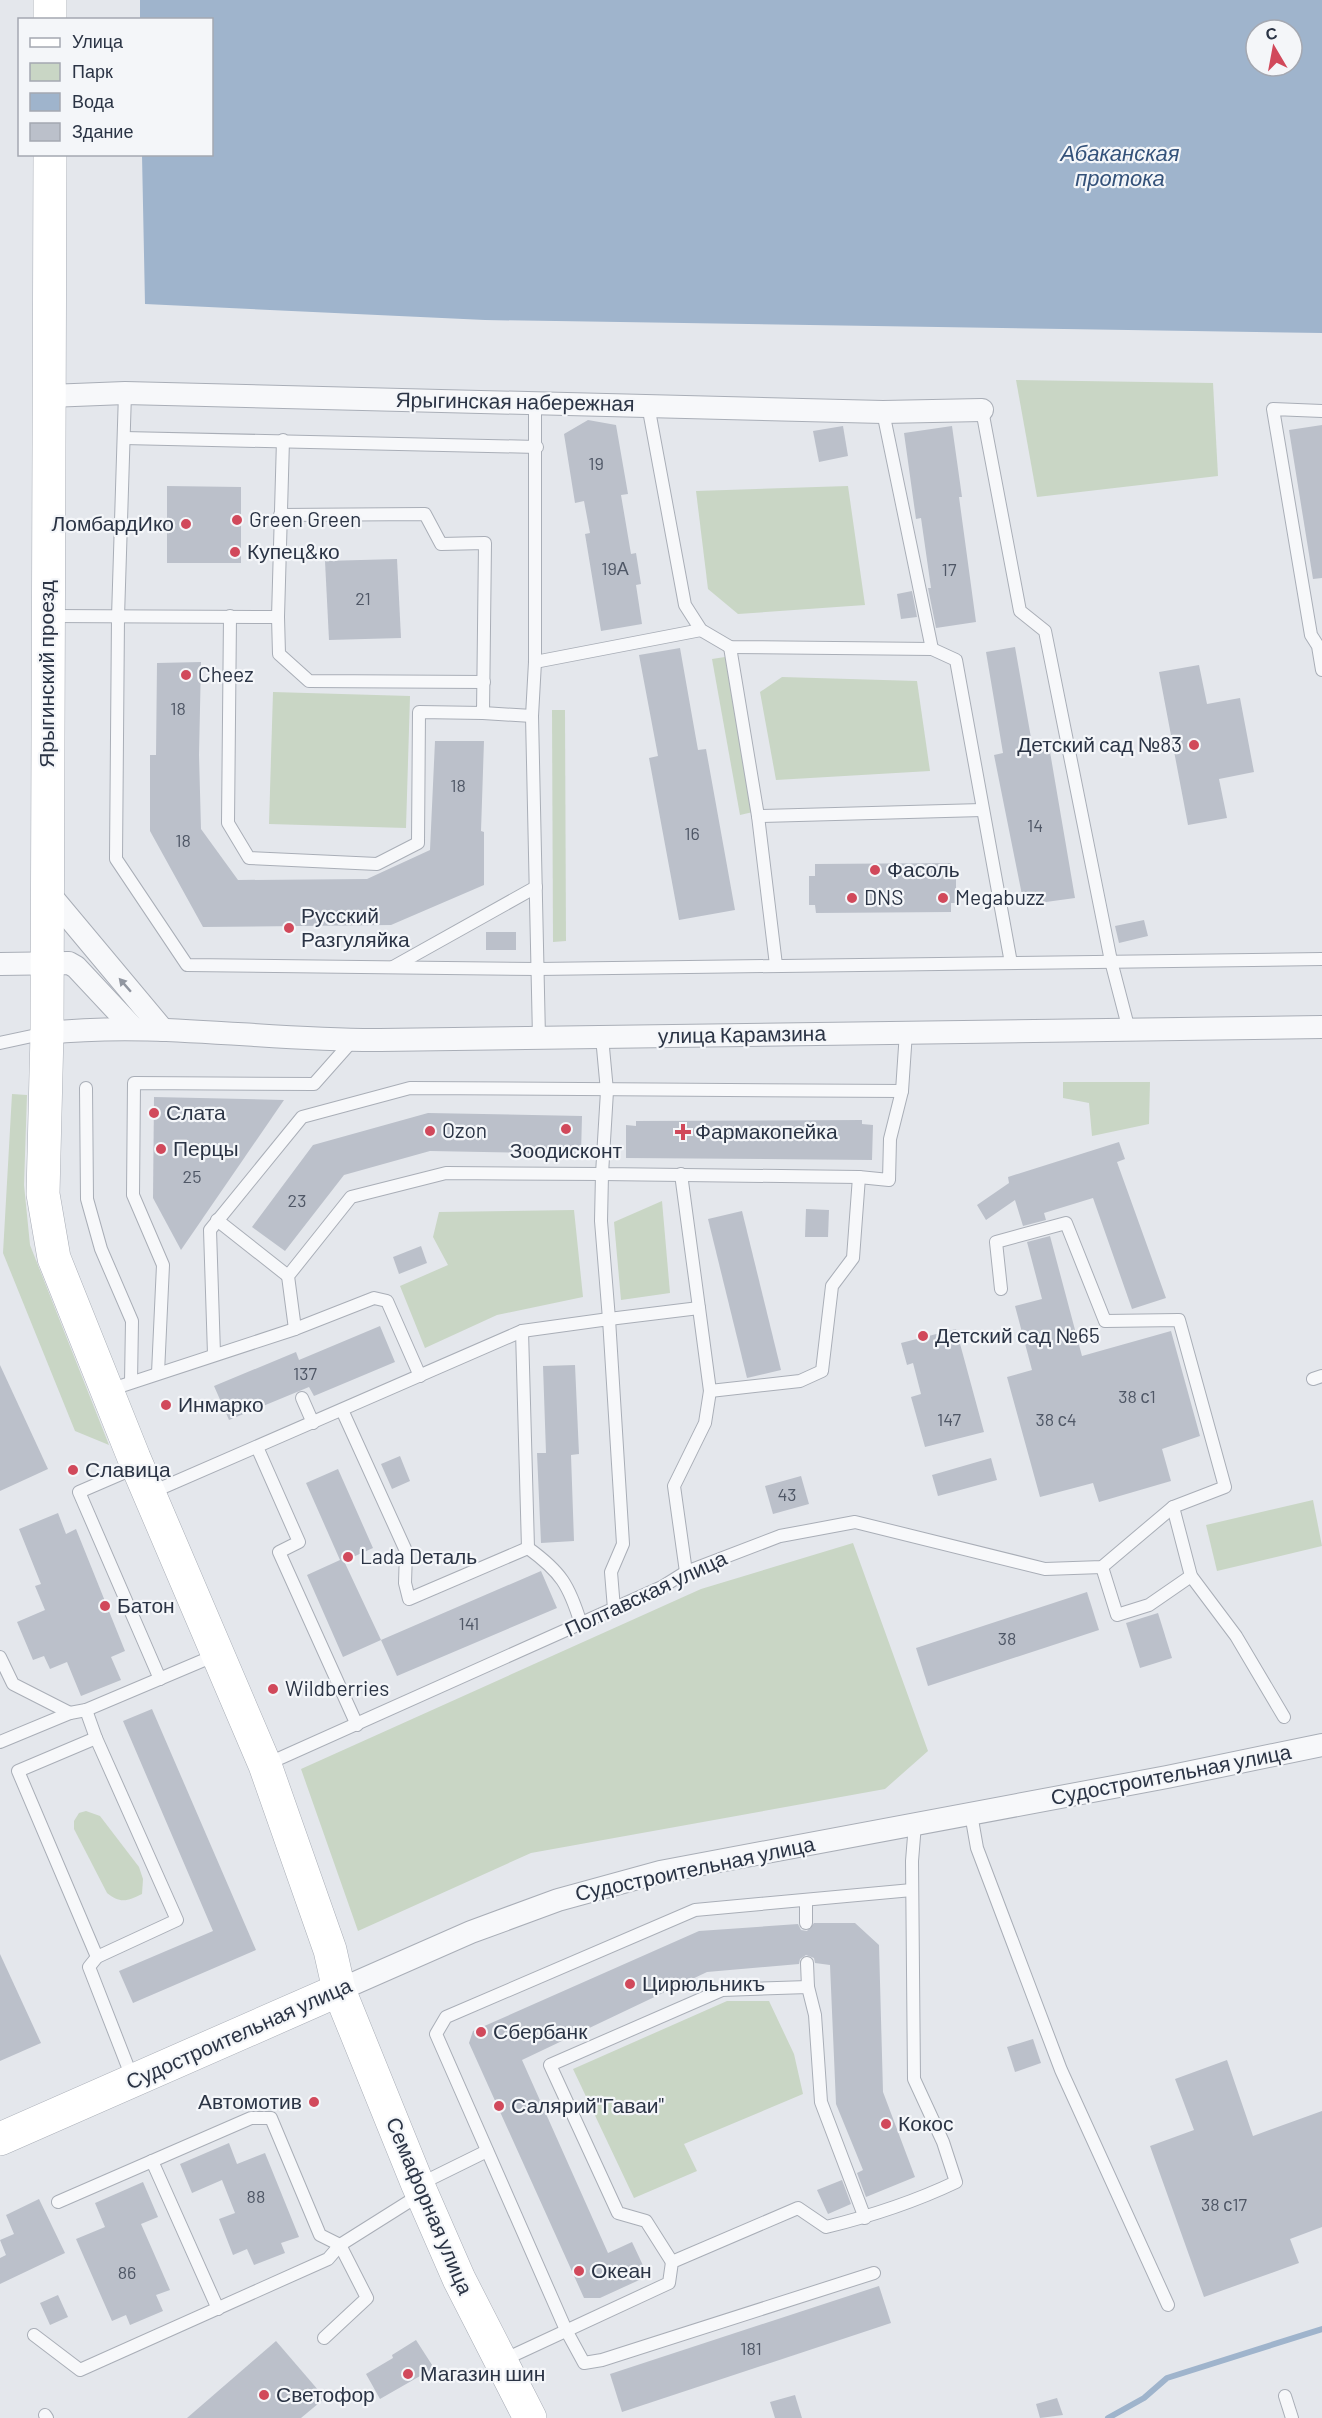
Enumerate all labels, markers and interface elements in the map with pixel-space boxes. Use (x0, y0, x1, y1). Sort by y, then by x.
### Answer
legend (18, 18, 213, 156)
north arrow (1244, 18, 1304, 78)
text: С (1264, 22, 1279, 43)
text: Улица (72, 30, 124, 52)
text: Парк (72, 60, 113, 82)
text: Вода (72, 90, 115, 112)
text: Здание (72, 120, 133, 142)
water label: Абаканская протока (1058, 139, 1180, 191)
street label: Ярыгинская набережная (395, 386, 635, 415)
house number: 19 (588, 452, 604, 474)
place label: Green Green (249, 506, 361, 531)
place label: ЛомбардИко (51, 510, 174, 535)
marker: Green Green (230, 513, 244, 527)
marker: ЛомбардИко (179, 517, 193, 531)
place label: Купец&ко (247, 538, 340, 563)
marker: Купец&ко (228, 545, 242, 559)
house number: 19А (601, 557, 629, 579)
house number: 17 (942, 558, 957, 580)
street label: Ярыгинский проезд (33, 580, 58, 768)
house number: 21 (355, 587, 371, 609)
place label: Cheez (198, 661, 254, 686)
marker: Cheez (179, 668, 193, 682)
house number: 18 (170, 697, 186, 719)
place label: Детский сад №83 (1017, 731, 1182, 756)
marker: Детский сад №83 (1187, 738, 1201, 752)
house number: 18 (450, 774, 466, 796)
house number: 14 (1027, 814, 1043, 836)
house number: 16 (684, 822, 700, 844)
house number: 18 (175, 829, 191, 851)
place label: Фасоль (887, 856, 960, 881)
marker: Фасоль (868, 863, 882, 877)
place label: DNS (864, 884, 903, 909)
place label: Megabuzz (955, 884, 1045, 909)
marker: DNS (845, 891, 859, 905)
marker: Megabuzz (936, 891, 950, 905)
place label: Русский Разгуляйка (301, 902, 410, 951)
marker: Русский Разгуляйка (282, 921, 296, 935)
one-way arrow (119, 978, 132, 993)
street label: улица Карамзина (658, 1020, 827, 1047)
place label: Слата (166, 1099, 226, 1124)
marker: Слата (147, 1106, 161, 1120)
place label: Ozon (442, 1117, 487, 1142)
place label: Фармакопейка (695, 1118, 838, 1143)
marker: Зоодисконт (559, 1122, 573, 1136)
marker: Ozon (423, 1124, 437, 1138)
marker: Фармакопейка (676, 1125, 690, 1139)
place label: Перцы (173, 1135, 239, 1160)
place label: Зоодисконт (510, 1137, 623, 1162)
marker: Перцы (154, 1142, 168, 1156)
house number: 25 (183, 1165, 201, 1187)
house number: 23 (288, 1189, 306, 1211)
place label: Детский сад №65 (935, 1322, 1100, 1347)
marker: Детский сад №65 (916, 1329, 930, 1343)
house number: 137 (293, 1362, 318, 1384)
house number: 38 с1 (1118, 1385, 1156, 1407)
place label: Инмарко (178, 1391, 264, 1416)
marker: Инмарко (159, 1398, 173, 1412)
house number: 147 (937, 1408, 962, 1430)
house number: 38 с4 (1035, 1408, 1077, 1430)
place label: Славица (85, 1456, 171, 1481)
marker: Славица (66, 1463, 80, 1477)
house number: 43 (777, 1483, 797, 1505)
place label: Lada Dеталь (360, 1543, 477, 1568)
street label: Полтавская улица (560, 1544, 731, 1641)
marker: Lada Dеталь (341, 1550, 355, 1564)
place label: Батон (117, 1592, 175, 1617)
marker: Батон (98, 1599, 112, 1613)
house number: 141 (459, 1612, 479, 1634)
house number: 38 (998, 1627, 1016, 1649)
place label: Wildberries (285, 1675, 389, 1700)
marker: Wildberries (266, 1682, 280, 1696)
street label: Судостроительная улица (1048, 1738, 1293, 1809)
street label: Судостроительная улица (573, 1830, 817, 1905)
place label: Цирюльникъ (642, 1970, 765, 1995)
street label: Судостроительная улица (122, 1971, 355, 2094)
marker: Цирюльникъ (623, 1977, 637, 1991)
place label: Сбербанк (493, 2018, 588, 2043)
marker: Сбербанк (474, 2025, 488, 2039)
place label: Автомотив (198, 2088, 302, 2113)
place label: Салярий"Гаваи" (511, 2092, 664, 2117)
marker: Автомотив (307, 2095, 321, 2109)
marker: Салярий"Гаваи" (492, 2099, 506, 2113)
place label: Кокос (898, 2110, 954, 2135)
street label: Семафорная улица (382, 2113, 479, 2298)
marker: Кокос (879, 2117, 893, 2131)
house number: 88 (247, 2185, 265, 2207)
house number: 38 с17 (1201, 2193, 1248, 2215)
place label: Океан (591, 2257, 652, 2282)
house number: 86 (118, 2261, 136, 2283)
marker: Океан (572, 2264, 586, 2278)
house number: 181 (740, 2337, 762, 2359)
place label: Магазин шин (420, 2360, 545, 2385)
marker: Магазин шин (401, 2367, 415, 2381)
place label: Светофор (276, 2381, 375, 2406)
marker: Светофор (257, 2388, 271, 2402)

